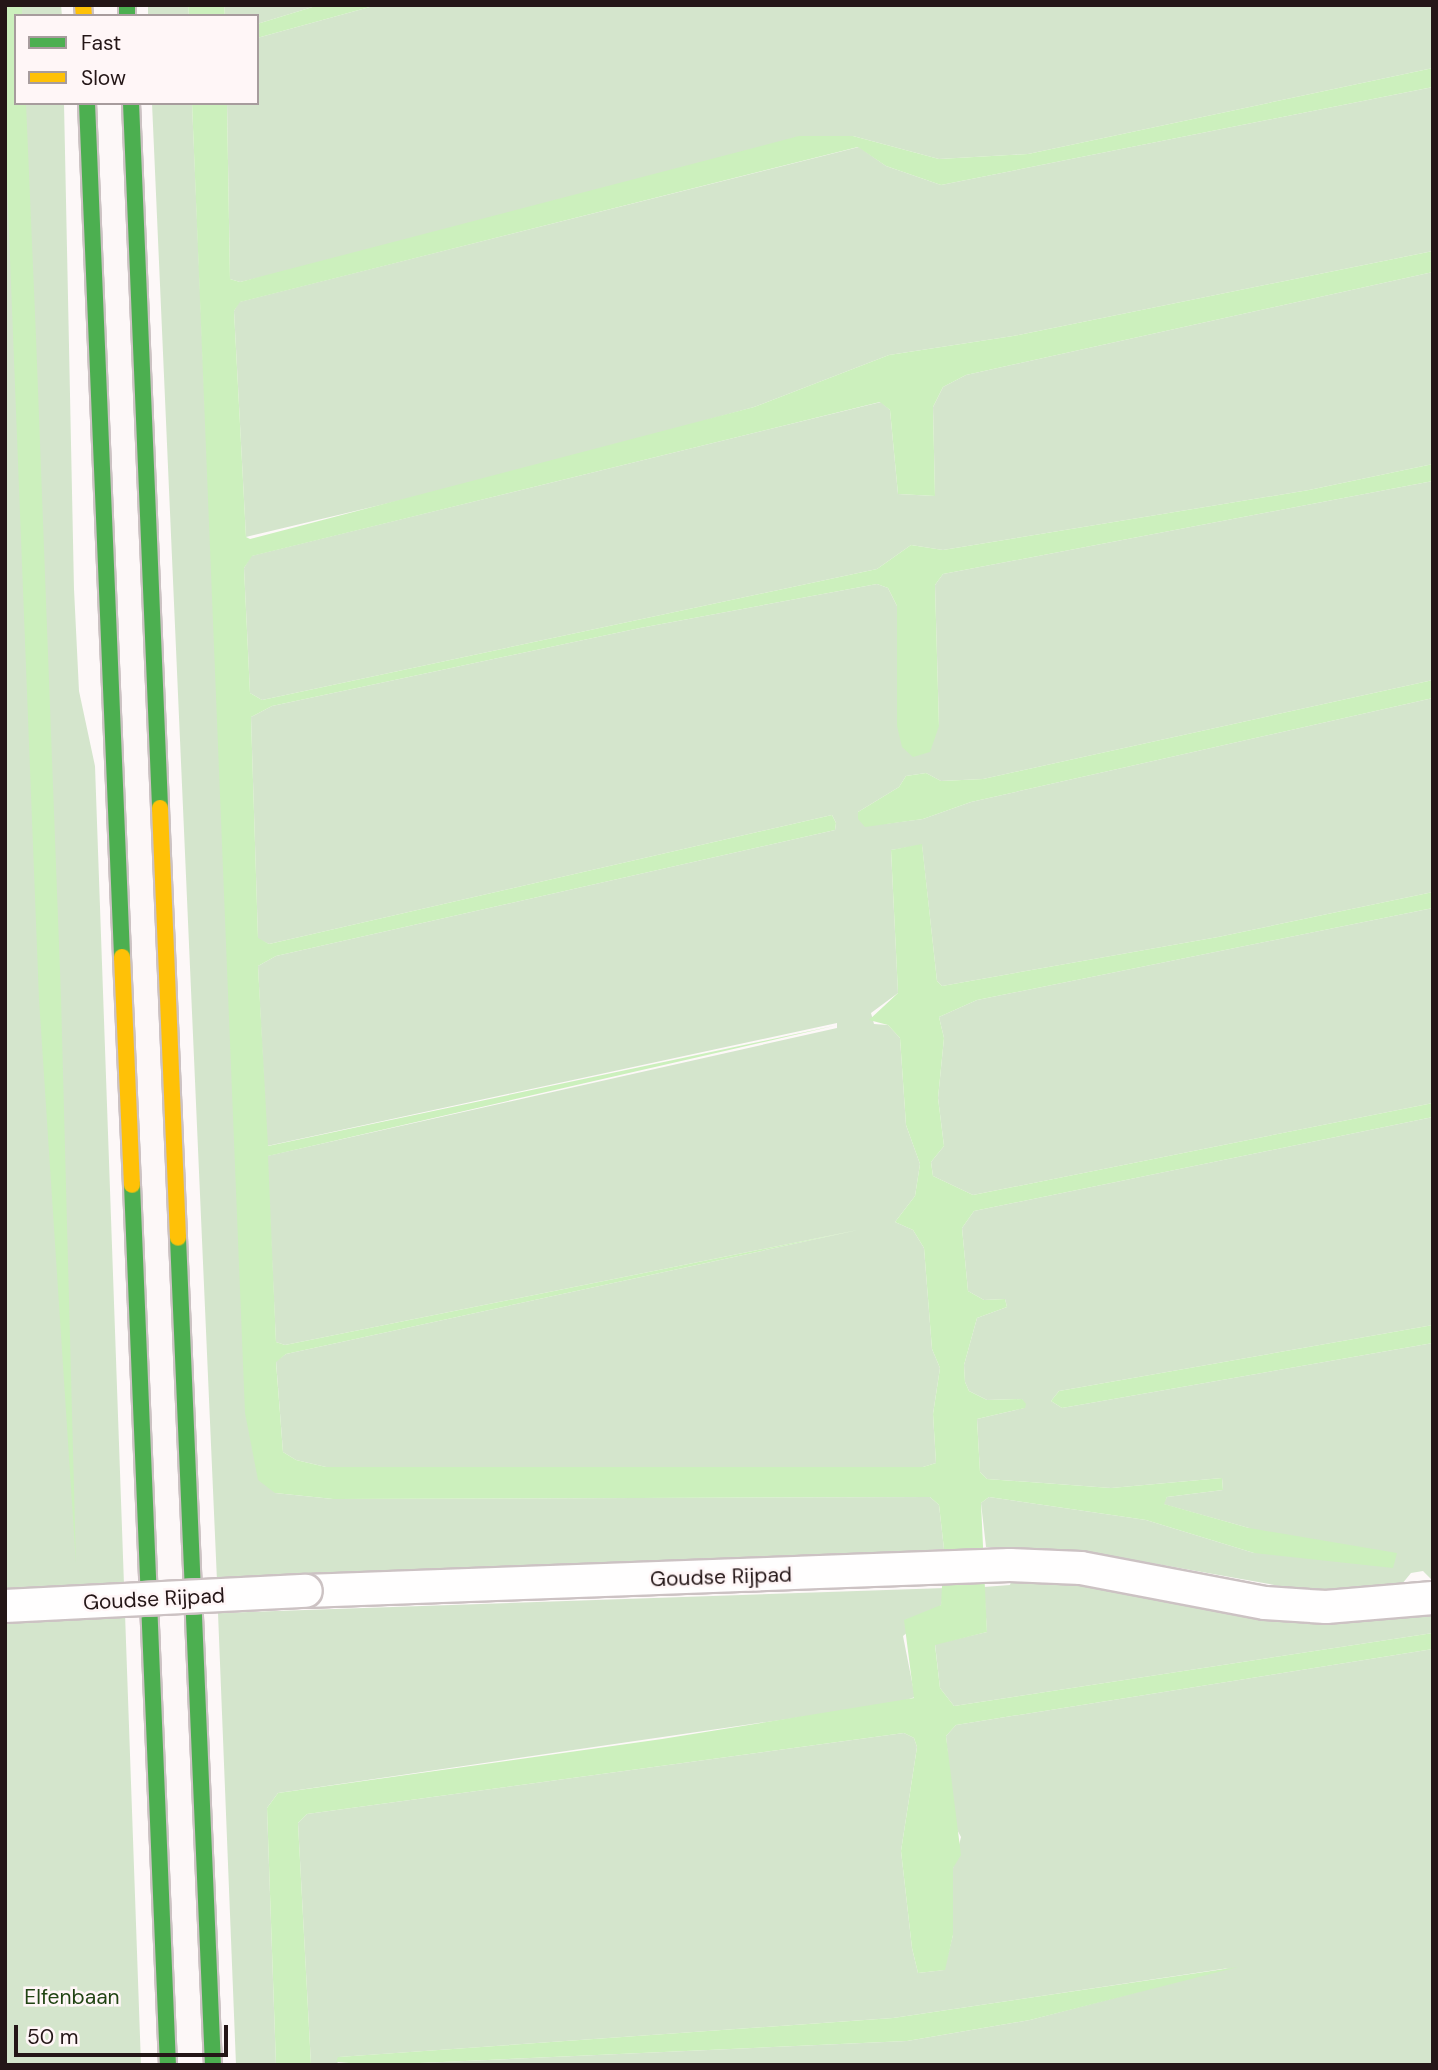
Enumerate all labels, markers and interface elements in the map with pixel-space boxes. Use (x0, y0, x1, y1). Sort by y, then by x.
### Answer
legend (14, 14, 259, 105)
text: Fast (81, 29, 121, 57)
text: Slow (81, 64, 126, 92)
street label: Goudse Rijpad (650, 1562, 792, 1592)
street label: Goudse Rijpad (82, 1583, 226, 1615)
park label: Elfenbaan (24, 1984, 120, 2010)
scale bar (18, 2010, 231, 2054)
text: 50 m (27, 2023, 78, 2051)

